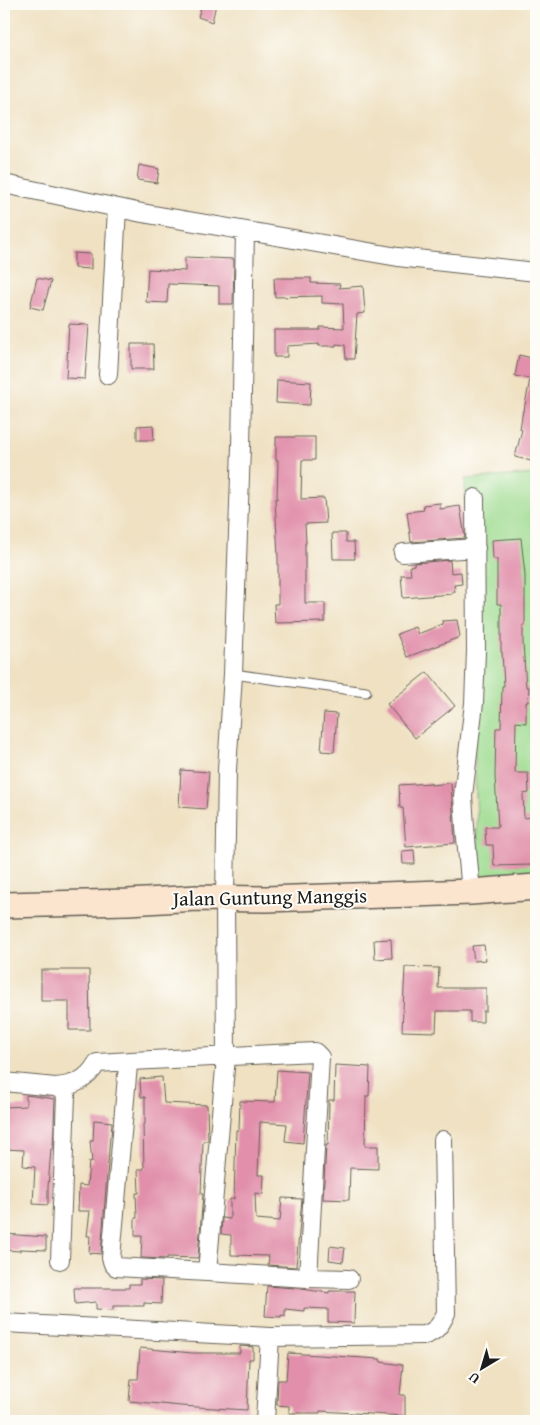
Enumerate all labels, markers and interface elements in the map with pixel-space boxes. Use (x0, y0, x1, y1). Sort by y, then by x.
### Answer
street label: Jalan Guntung Manggis (170, 880, 367, 913)
north arrow (458, 1342, 508, 1392)
text: U (464, 1367, 484, 1389)

